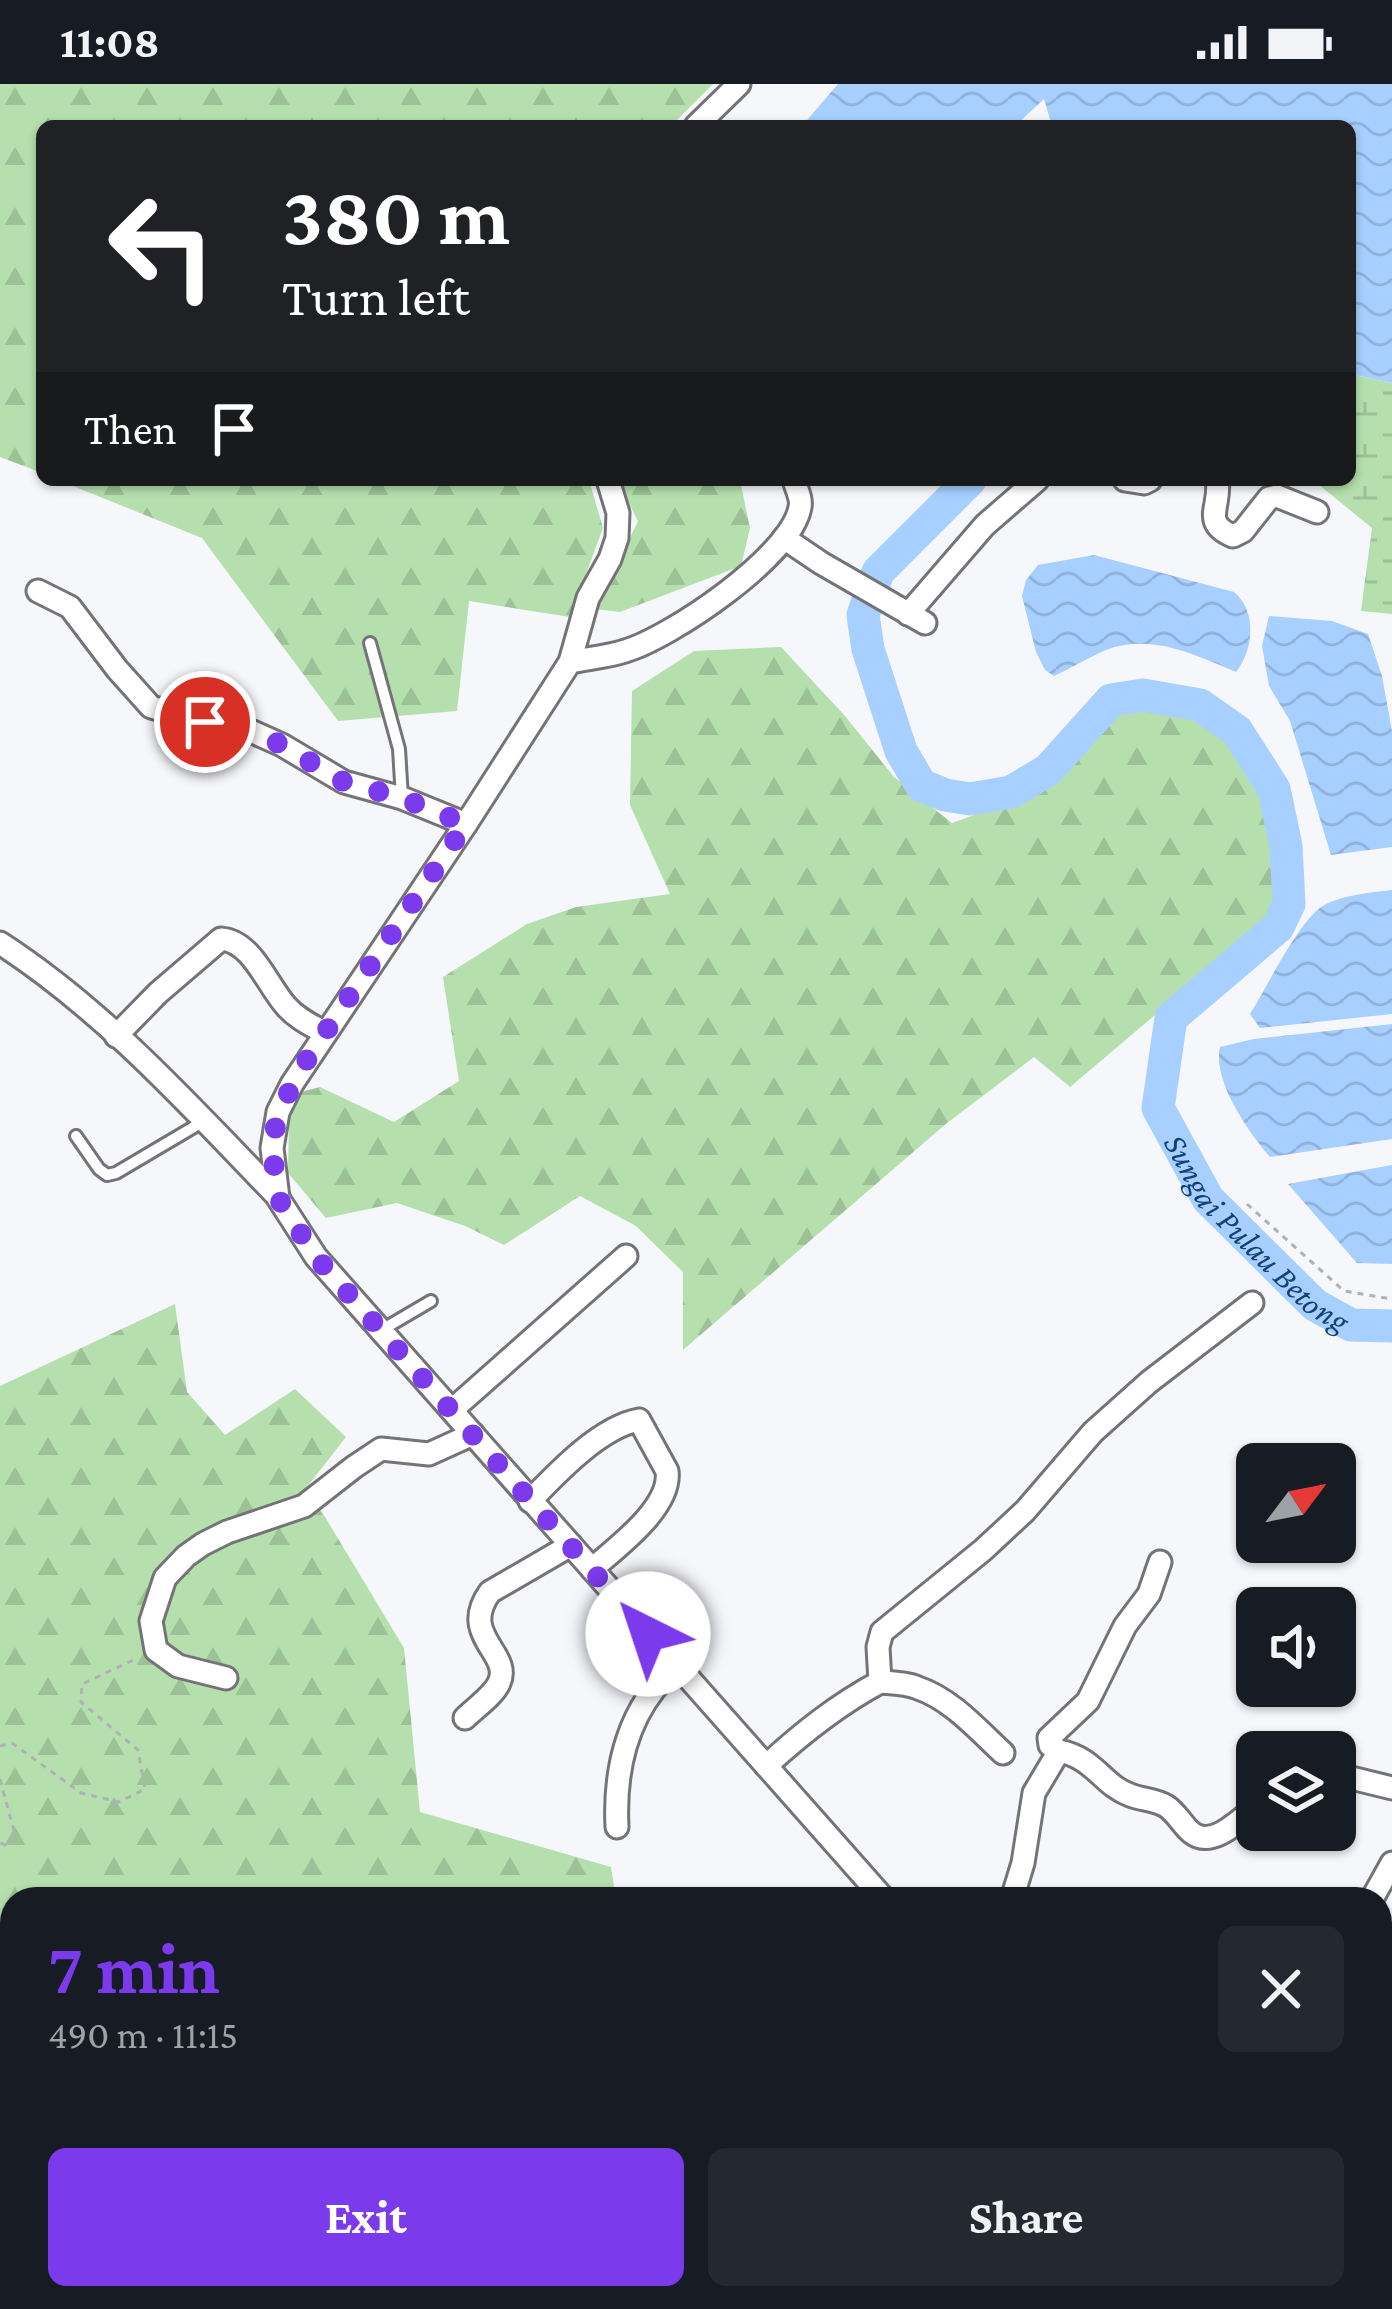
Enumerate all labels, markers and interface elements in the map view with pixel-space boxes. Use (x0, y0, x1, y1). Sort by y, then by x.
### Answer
text: 11:08 (60, 17, 160, 67)
icon: left (84, 168, 240, 324)
text: 380 m (282, 169, 510, 262)
text: Turn left (282, 267, 470, 327)
icon: arrive (201, 396, 267, 462)
text: Then (84, 404, 177, 454)
pin (154, 671, 256, 773)
icon: arrive (172, 689, 238, 755)
water label: Sungai Pulau Betong (1157, 1128, 1357, 1340)
north arrow (1236, 1443, 1356, 1563)
map controls (1236, 1443, 1356, 1851)
position arrow (585, 1571, 711, 1697)
button: sound (1236, 1587, 1356, 1707)
button: layers (1236, 1731, 1356, 1851)
button: close (1218, 1926, 1344, 2052)
text: 7 min (48, 1928, 220, 2008)
text: 490 m · 11:15 (48, 2013, 238, 2056)
button: Exit (48, 2148, 684, 2286)
button: Share (708, 2148, 1344, 2286)

